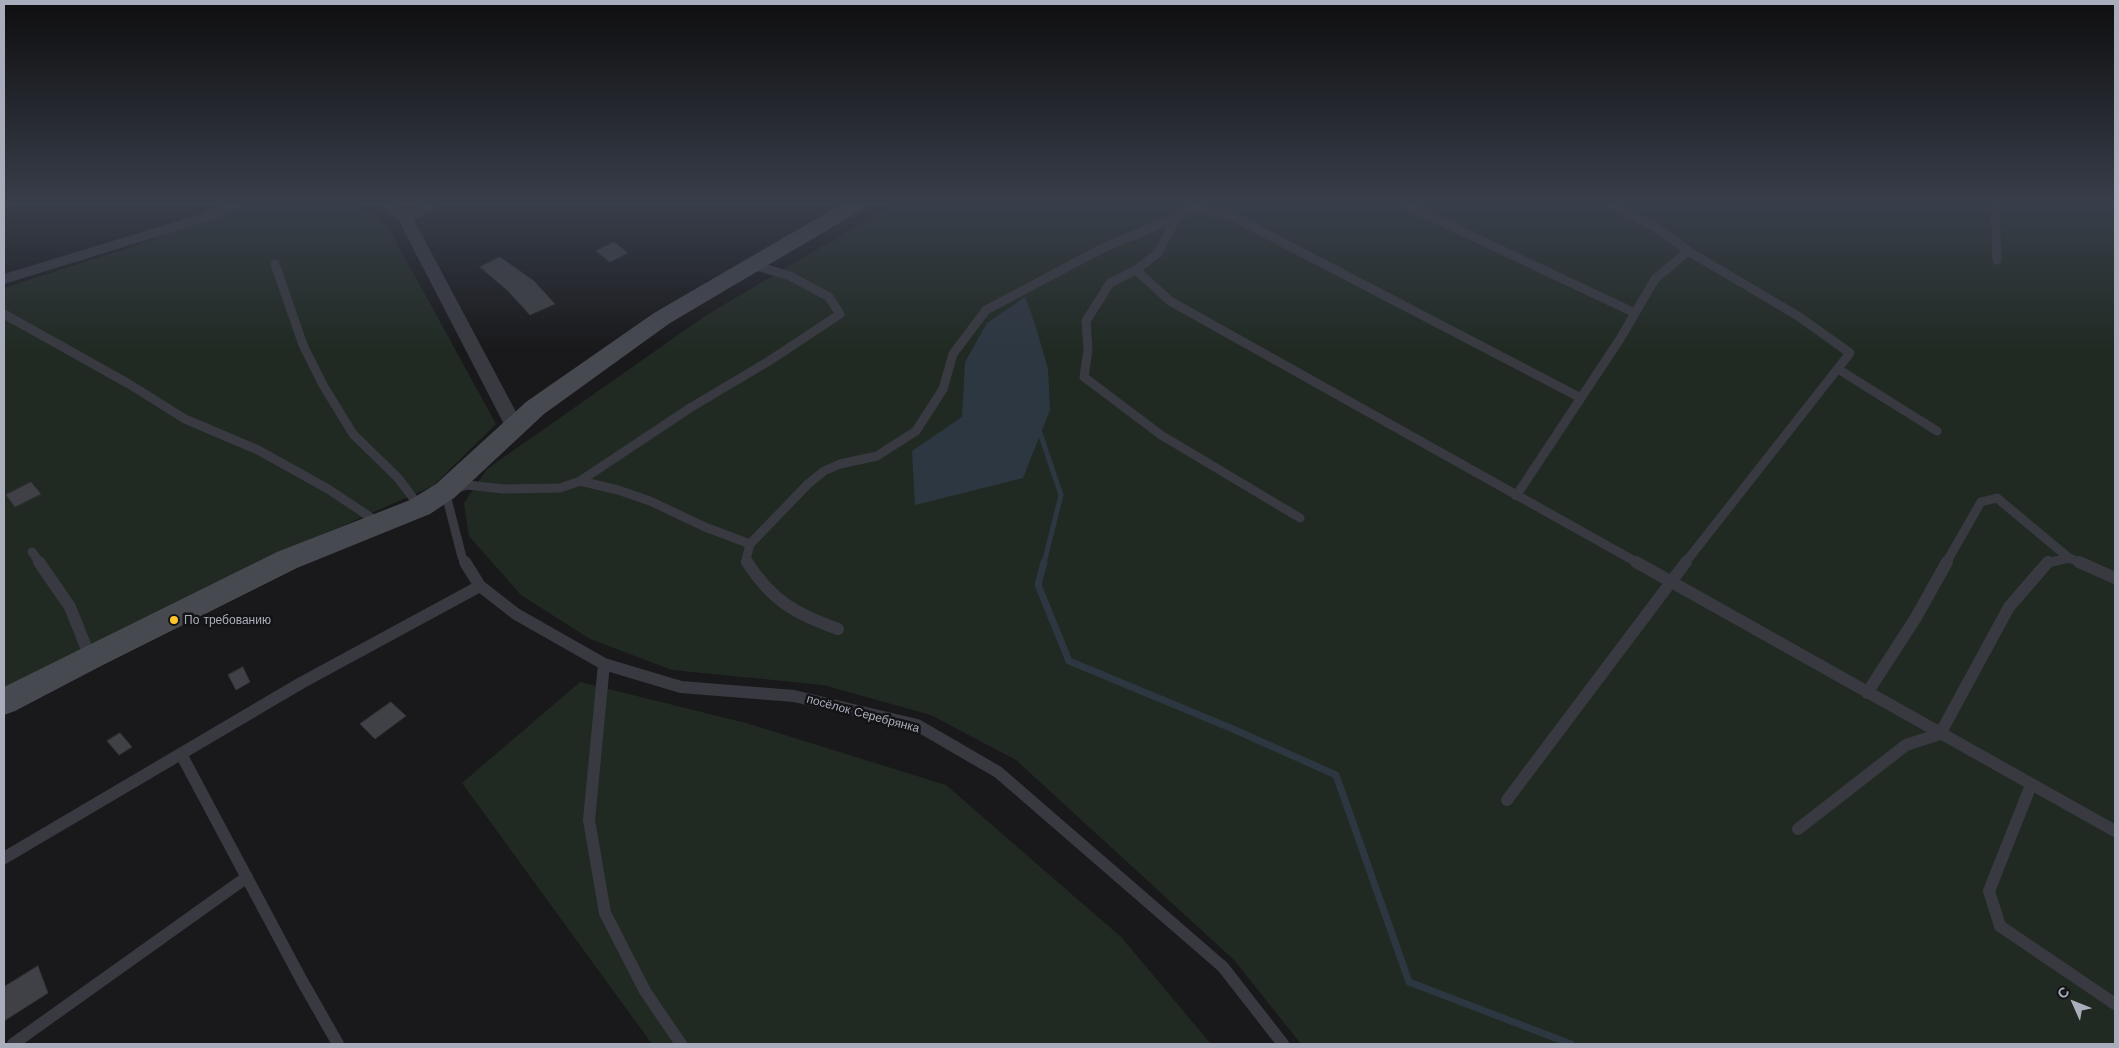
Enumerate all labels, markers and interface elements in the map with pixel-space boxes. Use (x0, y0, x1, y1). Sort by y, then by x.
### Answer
place label: По требованию (184, 613, 271, 627)
marker: По требованию (168, 614, 180, 626)
street label: посёлок Серебрянка (805, 692, 921, 736)
north arrow (2049, 978, 2099, 1028)
text: С (2054, 983, 2072, 1002)

